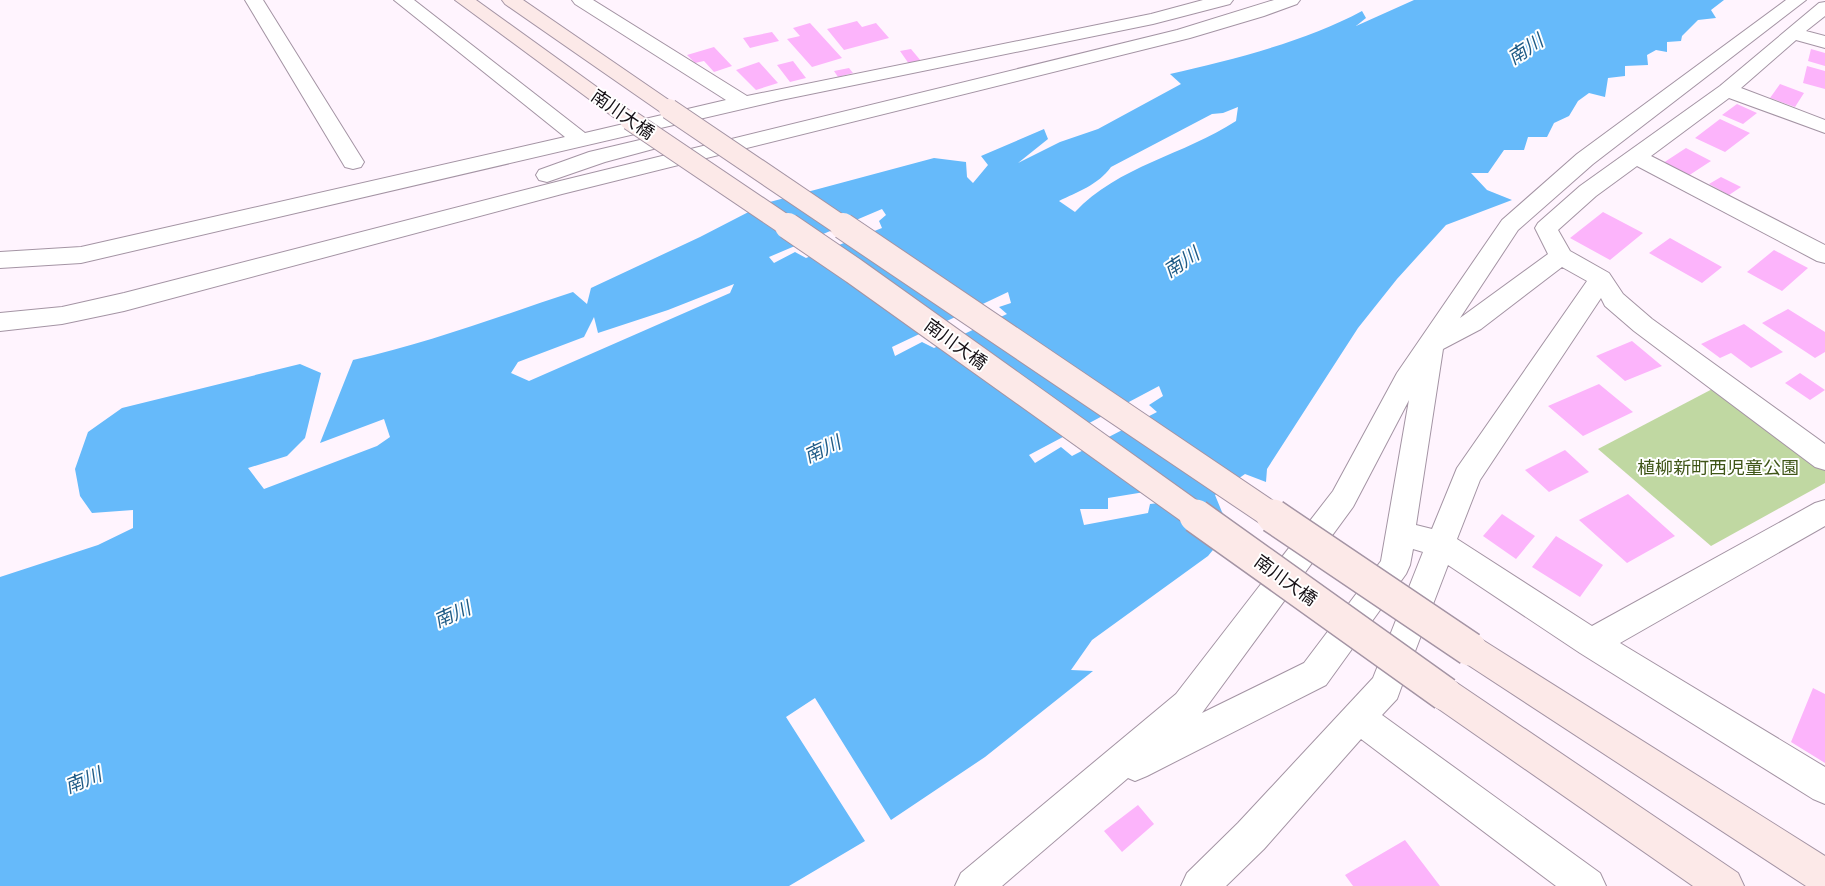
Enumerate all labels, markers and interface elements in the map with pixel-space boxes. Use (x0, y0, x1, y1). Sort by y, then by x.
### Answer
water label: 南川 (1503, 28, 1549, 69)
street label: 南川大橋 (587, 85, 659, 143)
water label: 南川 (1159, 241, 1205, 282)
street label: 南川大橋 (921, 314, 991, 374)
water label: 南川 (800, 430, 846, 467)
park label: 植柳新町西児童公園 (1637, 457, 1799, 478)
street label: 南川大橋 (1251, 550, 1321, 610)
water label: 南川 (430, 595, 476, 632)
water label: 南川 (61, 762, 107, 797)

